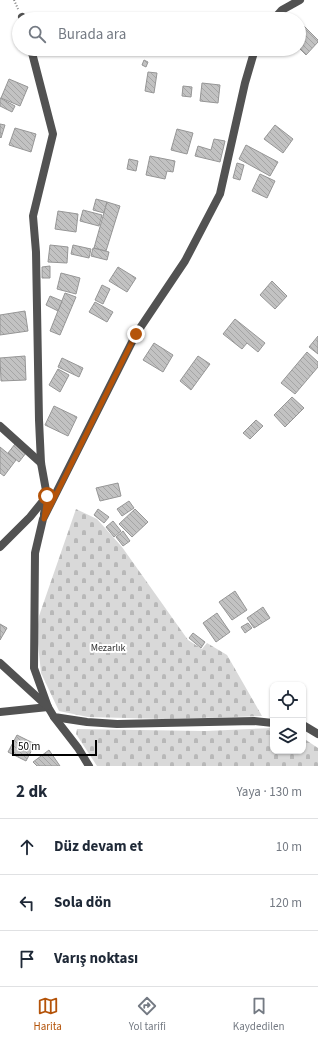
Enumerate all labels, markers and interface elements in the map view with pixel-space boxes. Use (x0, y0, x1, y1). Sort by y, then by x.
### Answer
search box (12, 12, 306, 56)
icon: search (26, 23, 48, 45)
text: Burada ara (58, 24, 126, 45)
route end (127, 325, 145, 343)
route start (38, 487, 56, 505)
park label: Mezarlık (91, 641, 125, 655)
map controls (270, 682, 306, 754)
button: locate (270, 682, 306, 718)
button: layers (270, 718, 306, 754)
scale bar (12, 738, 97, 757)
text: 50 m (18, 739, 40, 754)
text: 2 dk (16, 780, 47, 804)
text: Yaya · 130 m (237, 783, 302, 801)
icon: ahead (16, 836, 38, 858)
text: Düz devam et (54, 836, 143, 857)
text: 10 m (276, 838, 302, 856)
icon: left (16, 892, 38, 914)
text: Sola dön (54, 892, 111, 913)
text: 120 m (269, 894, 302, 912)
icon: arrive (16, 948, 38, 970)
text: Varış noktası (54, 948, 138, 969)
tab: Harita (33, 995, 62, 1034)
tab: Yol tarifi (129, 995, 166, 1034)
tab: Kaydedilen (233, 995, 285, 1034)

